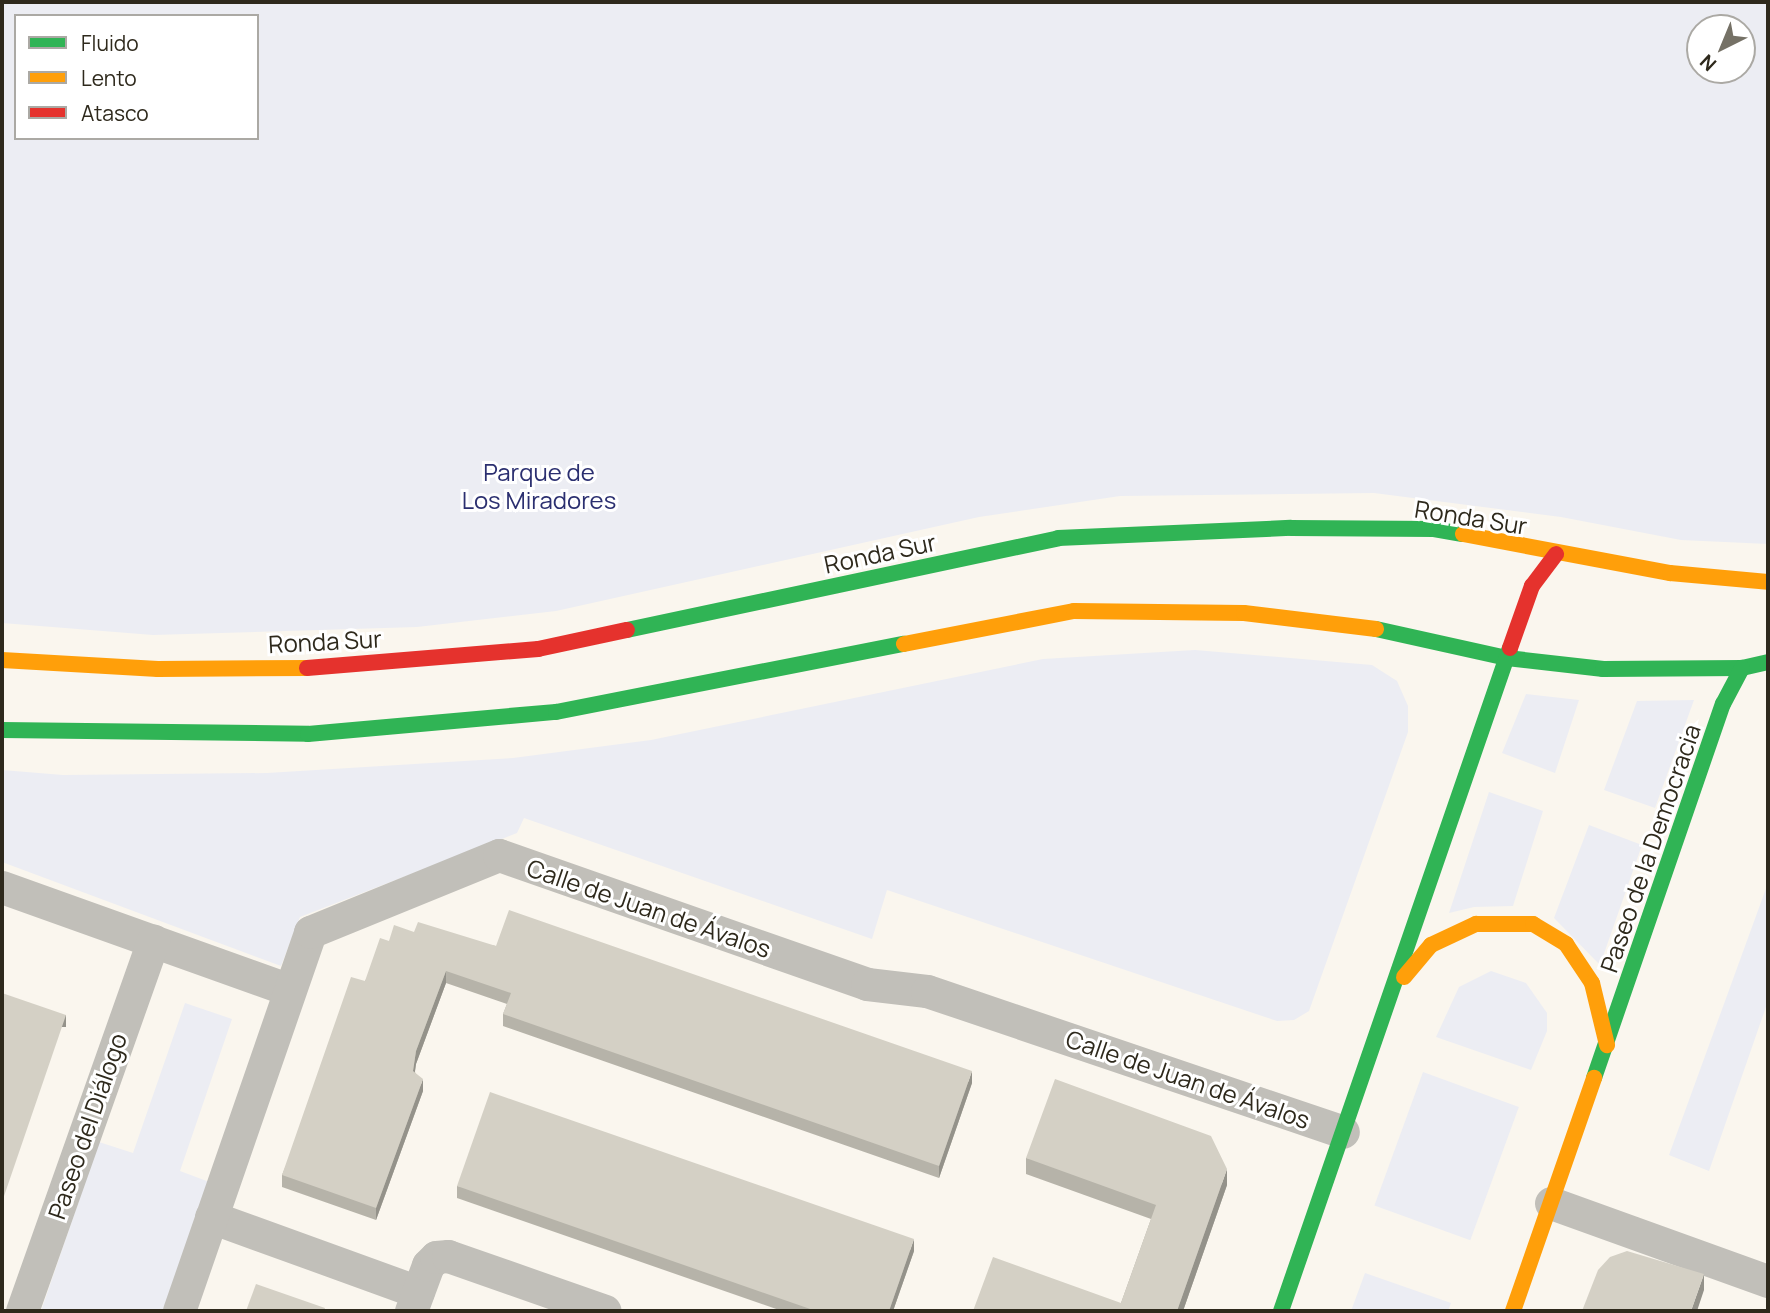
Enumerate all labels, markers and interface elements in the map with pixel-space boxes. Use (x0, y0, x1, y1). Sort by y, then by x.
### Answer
legend (14, 14, 259, 140)
north arrow (1686, 14, 1756, 84)
text: Fluido (81, 29, 139, 57)
text: N (1694, 49, 1722, 77)
text: Lento (81, 64, 137, 92)
text: Atasco (81, 99, 149, 127)
park label: Parque de Los Miradores (462, 458, 616, 514)
street label: Ronda Sur (1413, 494, 1529, 540)
street label: Ronda Sur (821, 527, 939, 579)
street label: Ronda Sur (268, 624, 382, 658)
street label: Paseo de la Democracia (1594, 720, 1706, 976)
street label: Calle de Juan de Ávalos (523, 853, 775, 963)
street label: Calle de Juan de Ávalos (1062, 1024, 1314, 1134)
street label: Paseo del Diálogo (42, 1029, 132, 1223)

